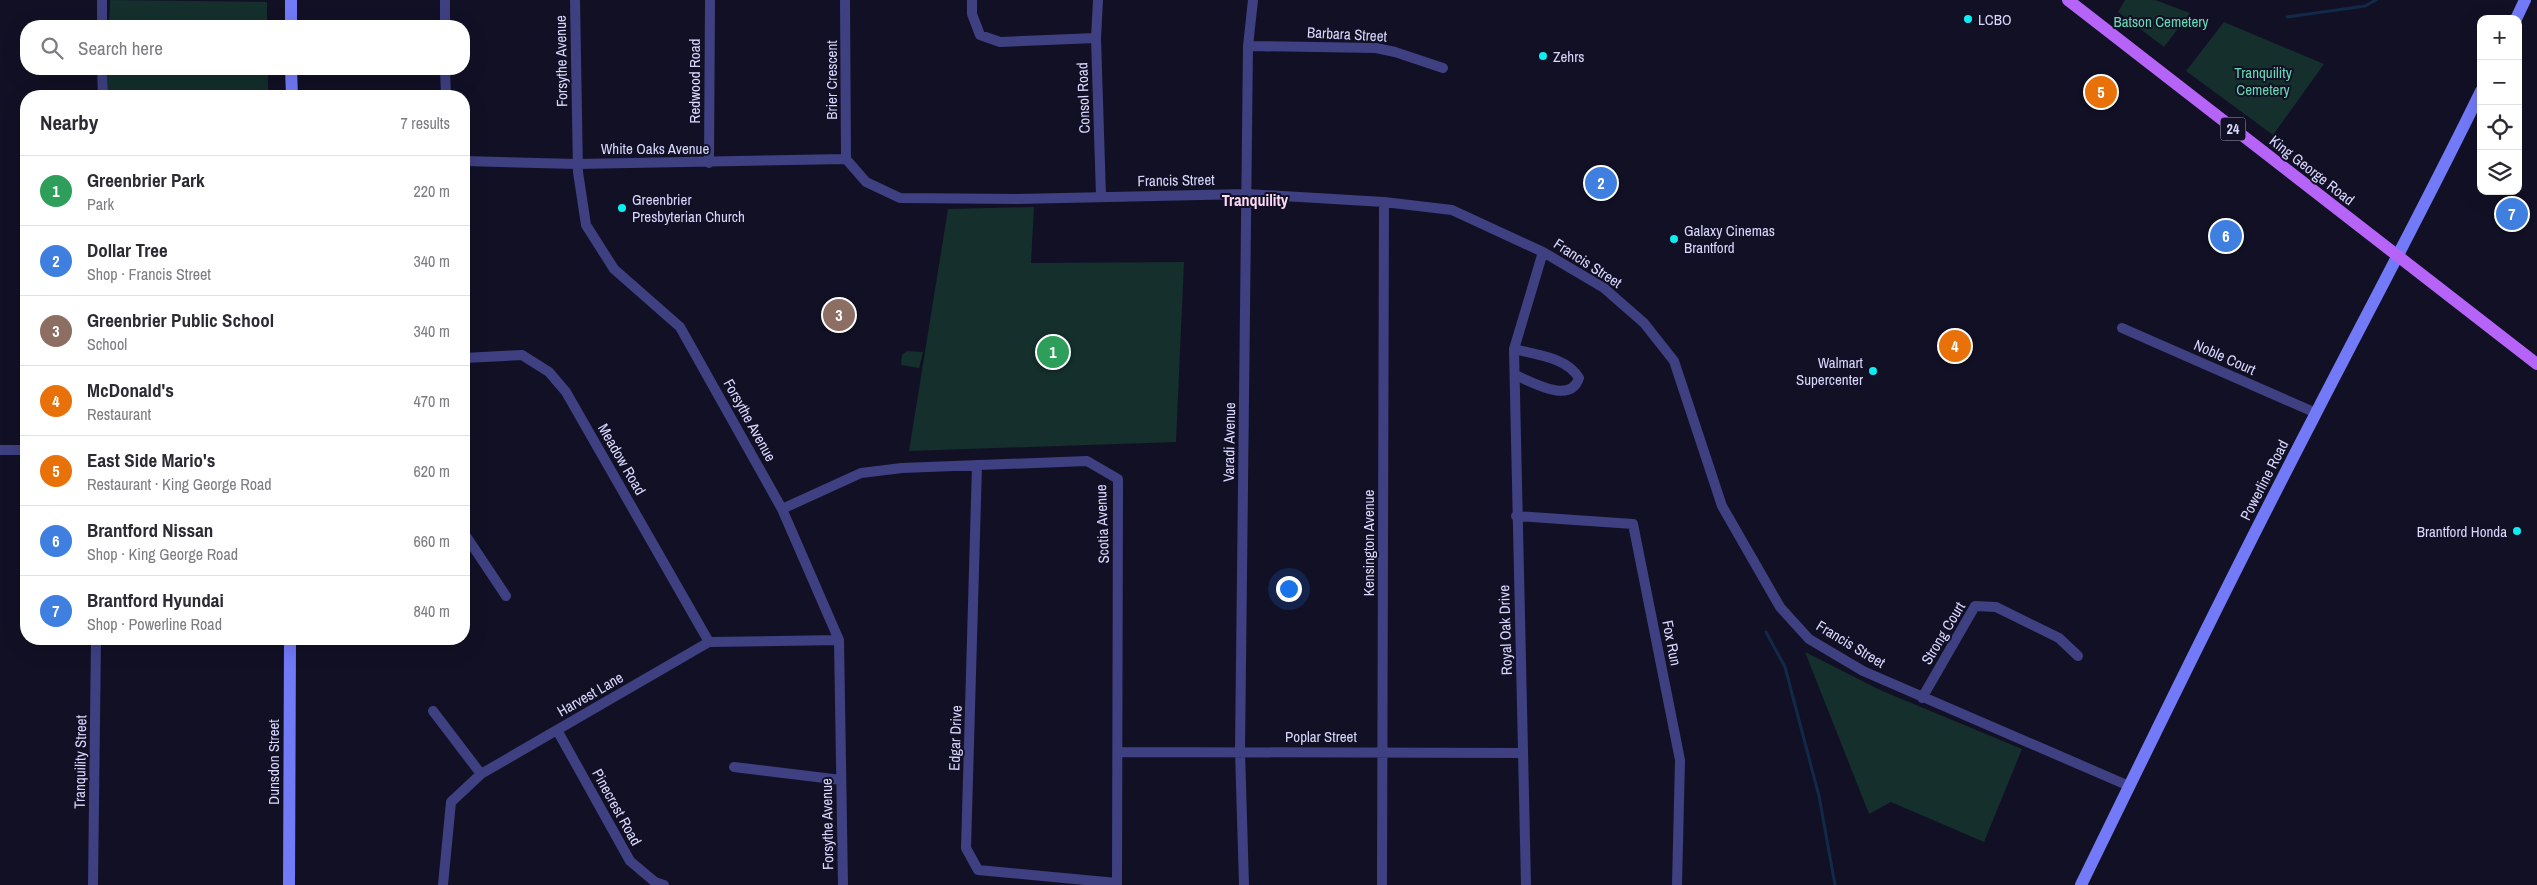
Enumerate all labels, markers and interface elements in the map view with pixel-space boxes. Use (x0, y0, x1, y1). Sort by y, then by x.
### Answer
place label: LCBO (1978, 9, 2012, 30)
park label: Batson Cemetery (2113, 11, 2209, 32)
marker: LCBO (1962, 13, 1974, 25)
street label: Forsythe Avenue (550, 15, 572, 107)
map controls (2477, 15, 2522, 195)
button: + (2477, 15, 2522, 60)
search box (20, 20, 470, 75)
street label: Barbara Street (1307, 21, 1388, 47)
icon: search (38, 34, 66, 62)
text: Search here (78, 35, 163, 61)
street label: Redwood Road (684, 39, 705, 123)
street label: Brier Crescent (821, 40, 842, 120)
place label: Zehrs (1553, 46, 1584, 67)
marker: Zehrs (1537, 50, 1549, 62)
button: − (2477, 60, 2522, 105)
street label: Consol Road (1071, 62, 1095, 134)
park label: Tranquility Cemetery (2234, 62, 2293, 100)
pin: 5 (2085, 73, 2117, 111)
button: locate (2477, 105, 2522, 150)
text: Nearby (40, 108, 98, 137)
text: 7 results (400, 112, 450, 134)
road number: 24 (2220, 118, 2246, 140)
street label: King George Road (2265, 130, 2359, 210)
street label: White Oaks Avenue (601, 138, 709, 159)
button: layers (2477, 150, 2522, 195)
pin: 2 (1585, 164, 1617, 202)
text: Greenbrier Park (87, 167, 205, 193)
street label: Francis Street (1137, 169, 1215, 191)
text: 1 (52, 180, 60, 202)
text: 220 m (414, 180, 450, 202)
place label: Greenbrier Presbyterian Church (632, 189, 745, 227)
district label: Tranquility (1222, 189, 1289, 211)
text: Park (87, 193, 114, 215)
pin: 7 (2496, 195, 2528, 233)
marker: Greenbrier Presbyterian Church (616, 202, 628, 214)
pin: 6 (2210, 217, 2242, 255)
place label: Galaxy Cinemas Brantford (1684, 220, 1775, 258)
street label: Francis Street (1550, 233, 1627, 293)
marker: Galaxy Cinemas Brantford (1668, 233, 1680, 245)
text: Dollar Tree (87, 237, 168, 263)
text: 2 (52, 250, 60, 272)
text: 340 m (414, 250, 450, 272)
text: Shop · Francis Street (87, 263, 211, 285)
pin: 3 (823, 296, 855, 334)
text: Greenbrier Public School (87, 307, 274, 333)
text: 3 (52, 320, 60, 342)
text: 340 m (414, 320, 450, 342)
pin: 4 (1939, 327, 1971, 365)
text: School (87, 333, 127, 355)
pin: 1 (1037, 333, 1069, 371)
street label: Noble Court (2191, 334, 2260, 380)
place label: Walmart Supercenter (1796, 352, 1864, 390)
marker: Walmart Supercenter (1867, 365, 1879, 377)
street label: Forsythe Avenue (719, 375, 781, 465)
text: McDonald's (87, 377, 174, 403)
text: 4 (52, 390, 60, 412)
text: 470 m (414, 390, 450, 412)
street label: Varadi Avenue (1218, 402, 1240, 482)
text: Restaurant (87, 403, 151, 425)
street label: Meadow Road (593, 419, 651, 499)
street label: Powerline Road (2235, 436, 2293, 524)
text: East Side Mario's (87, 447, 215, 473)
text: 5 (52, 460, 60, 482)
text: 620 m (414, 460, 450, 482)
text: Restaurant · King George Road (87, 473, 272, 495)
street label: Scotia Avenue (1090, 484, 1114, 564)
street label: Kensington Avenue (1358, 490, 1379, 596)
text: Brantford Nissan (87, 517, 213, 543)
place label: Brantford Honda (2417, 521, 2507, 542)
marker: Brantford Honda (2511, 525, 2523, 537)
text: 6 (52, 530, 60, 552)
text: 660 m (414, 530, 450, 552)
text: Shop · King George Road (87, 543, 238, 565)
your location (1276, 576, 1302, 602)
street label: Royal Oak Drive (1493, 584, 1517, 675)
text: Brantford Hyundai (87, 587, 224, 613)
street label: Strong Court (1916, 597, 1970, 668)
text: 7 (52, 600, 60, 622)
text: 840 m (414, 600, 450, 622)
text: Shop · Powerline Road (87, 613, 222, 635)
street label: Francis Street (1812, 615, 1890, 673)
street label: Fox Run (1657, 618, 1687, 668)
street label: Harvest Lane (553, 667, 627, 721)
street label: Edgar Drive (943, 705, 967, 771)
street label: Tranquility Street (69, 714, 91, 809)
street label: Dunsdon Street (263, 719, 284, 805)
street label: Poplar Street (1285, 726, 1357, 747)
street label: Pinecrest Road (587, 765, 647, 849)
street label: Forsythe Avenue (816, 778, 838, 870)

